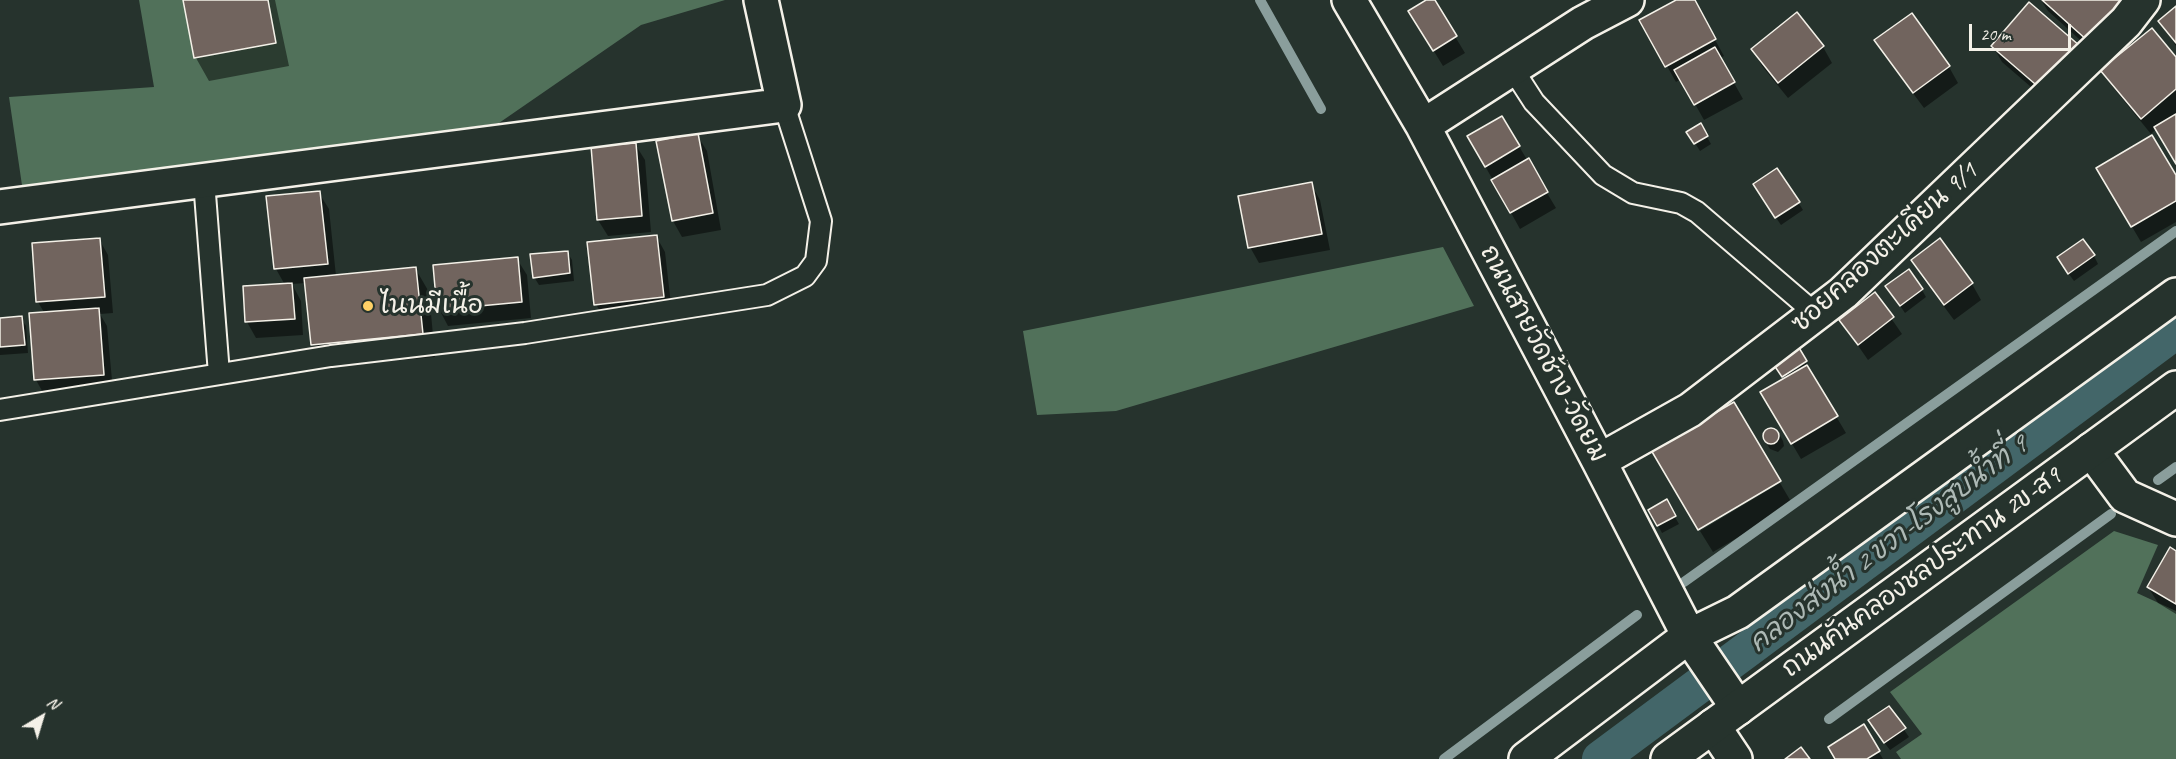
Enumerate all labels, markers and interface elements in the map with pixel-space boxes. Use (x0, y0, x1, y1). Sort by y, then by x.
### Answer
scale bar (1972, 12, 2074, 50)
text: 20 m (1980, 23, 2011, 45)
street label: ซอยคลองตะเคียน 9/1 (1786, 156, 1984, 340)
street label: ถนนสายวัดช้าง-วัดยม (1472, 240, 1614, 468)
place label: ไนนมีเนื้อ (380, 290, 483, 322)
marker: ไนนมีเนื้อ (361, 299, 375, 313)
water label: คลองส่งน้ำ 2 ขวา-โรงสูบน้ำที่ 9 (1743, 430, 2033, 660)
street label: ถนนคันคลองชลประทาน 2ข-ส9 (1776, 461, 2068, 685)
north arrow (12, 687, 72, 747)
text: N (43, 692, 63, 714)

